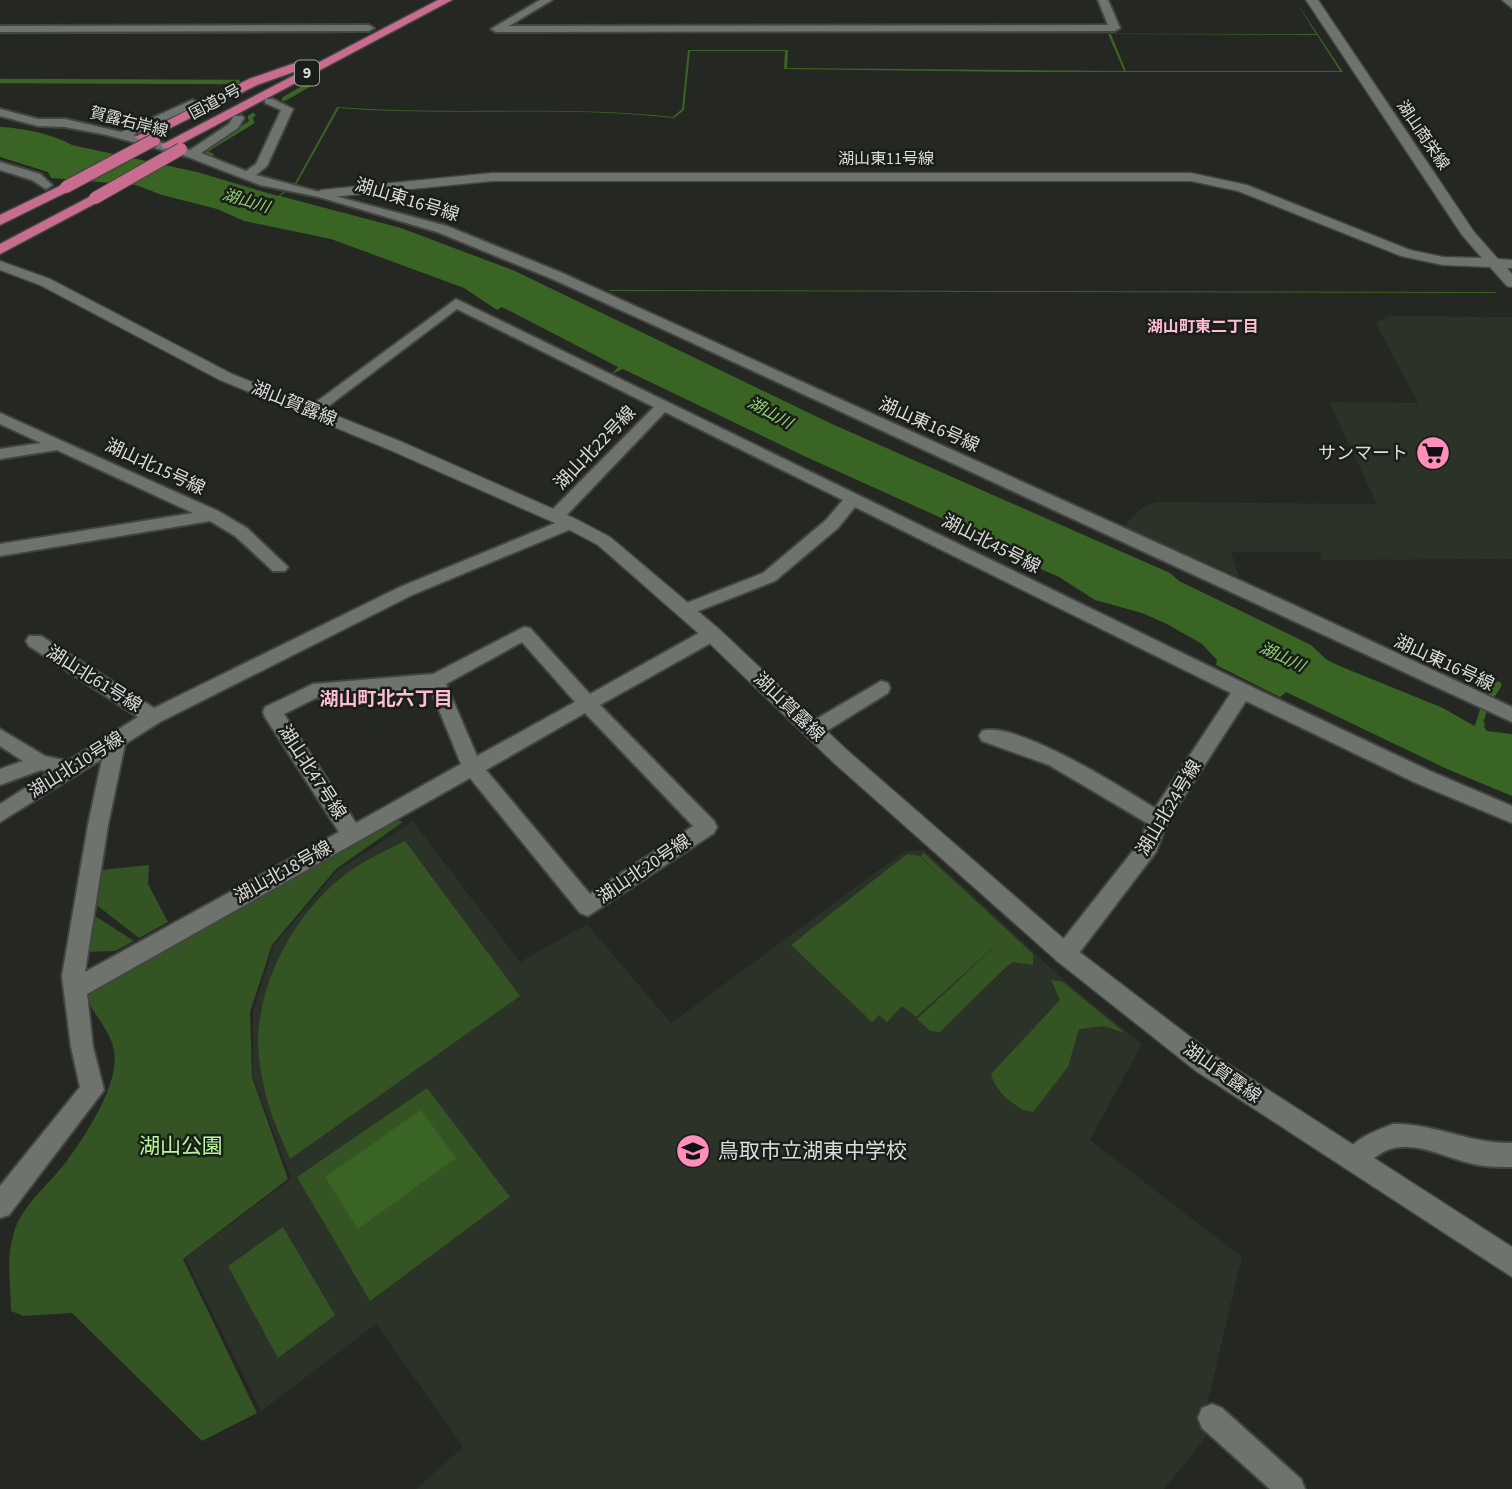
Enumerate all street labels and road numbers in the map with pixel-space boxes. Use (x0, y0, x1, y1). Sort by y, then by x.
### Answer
road number: 9 (295, 60, 319, 86)
street label: 国道9号 (185, 79, 245, 125)
street label: 湖山商栄線 (1392, 96, 1454, 174)
street label: 賀露右岸線 (88, 102, 170, 142)
street label: 湖山東11号線 (838, 148, 934, 170)
street label: 湖山東16号線 (352, 172, 462, 228)
street label: 湖山賀露線 (248, 376, 340, 432)
street label: 湖山東16号線 (875, 392, 983, 458)
street label: 湖山北22号線 (549, 401, 641, 495)
street label: 湖山北15号線 (101, 433, 209, 501)
street label: 湖山北45号線 (937, 508, 1045, 580)
street label: 湖山東16号線 (1390, 629, 1498, 697)
street label: 湖山北61号線 (42, 640, 146, 718)
street label: 湖山賀露線 (748, 667, 830, 747)
street label: 湖山北47号線 (272, 720, 352, 824)
street label: 湖山北10号線 (24, 726, 128, 804)
street label: 湖山北24号線 (1130, 755, 1208, 861)
street label: 湖山北20号線 (592, 828, 696, 910)
street label: 湖山北18号線 (230, 835, 336, 909)
street label: 湖山賀露線 (1178, 1037, 1266, 1109)

